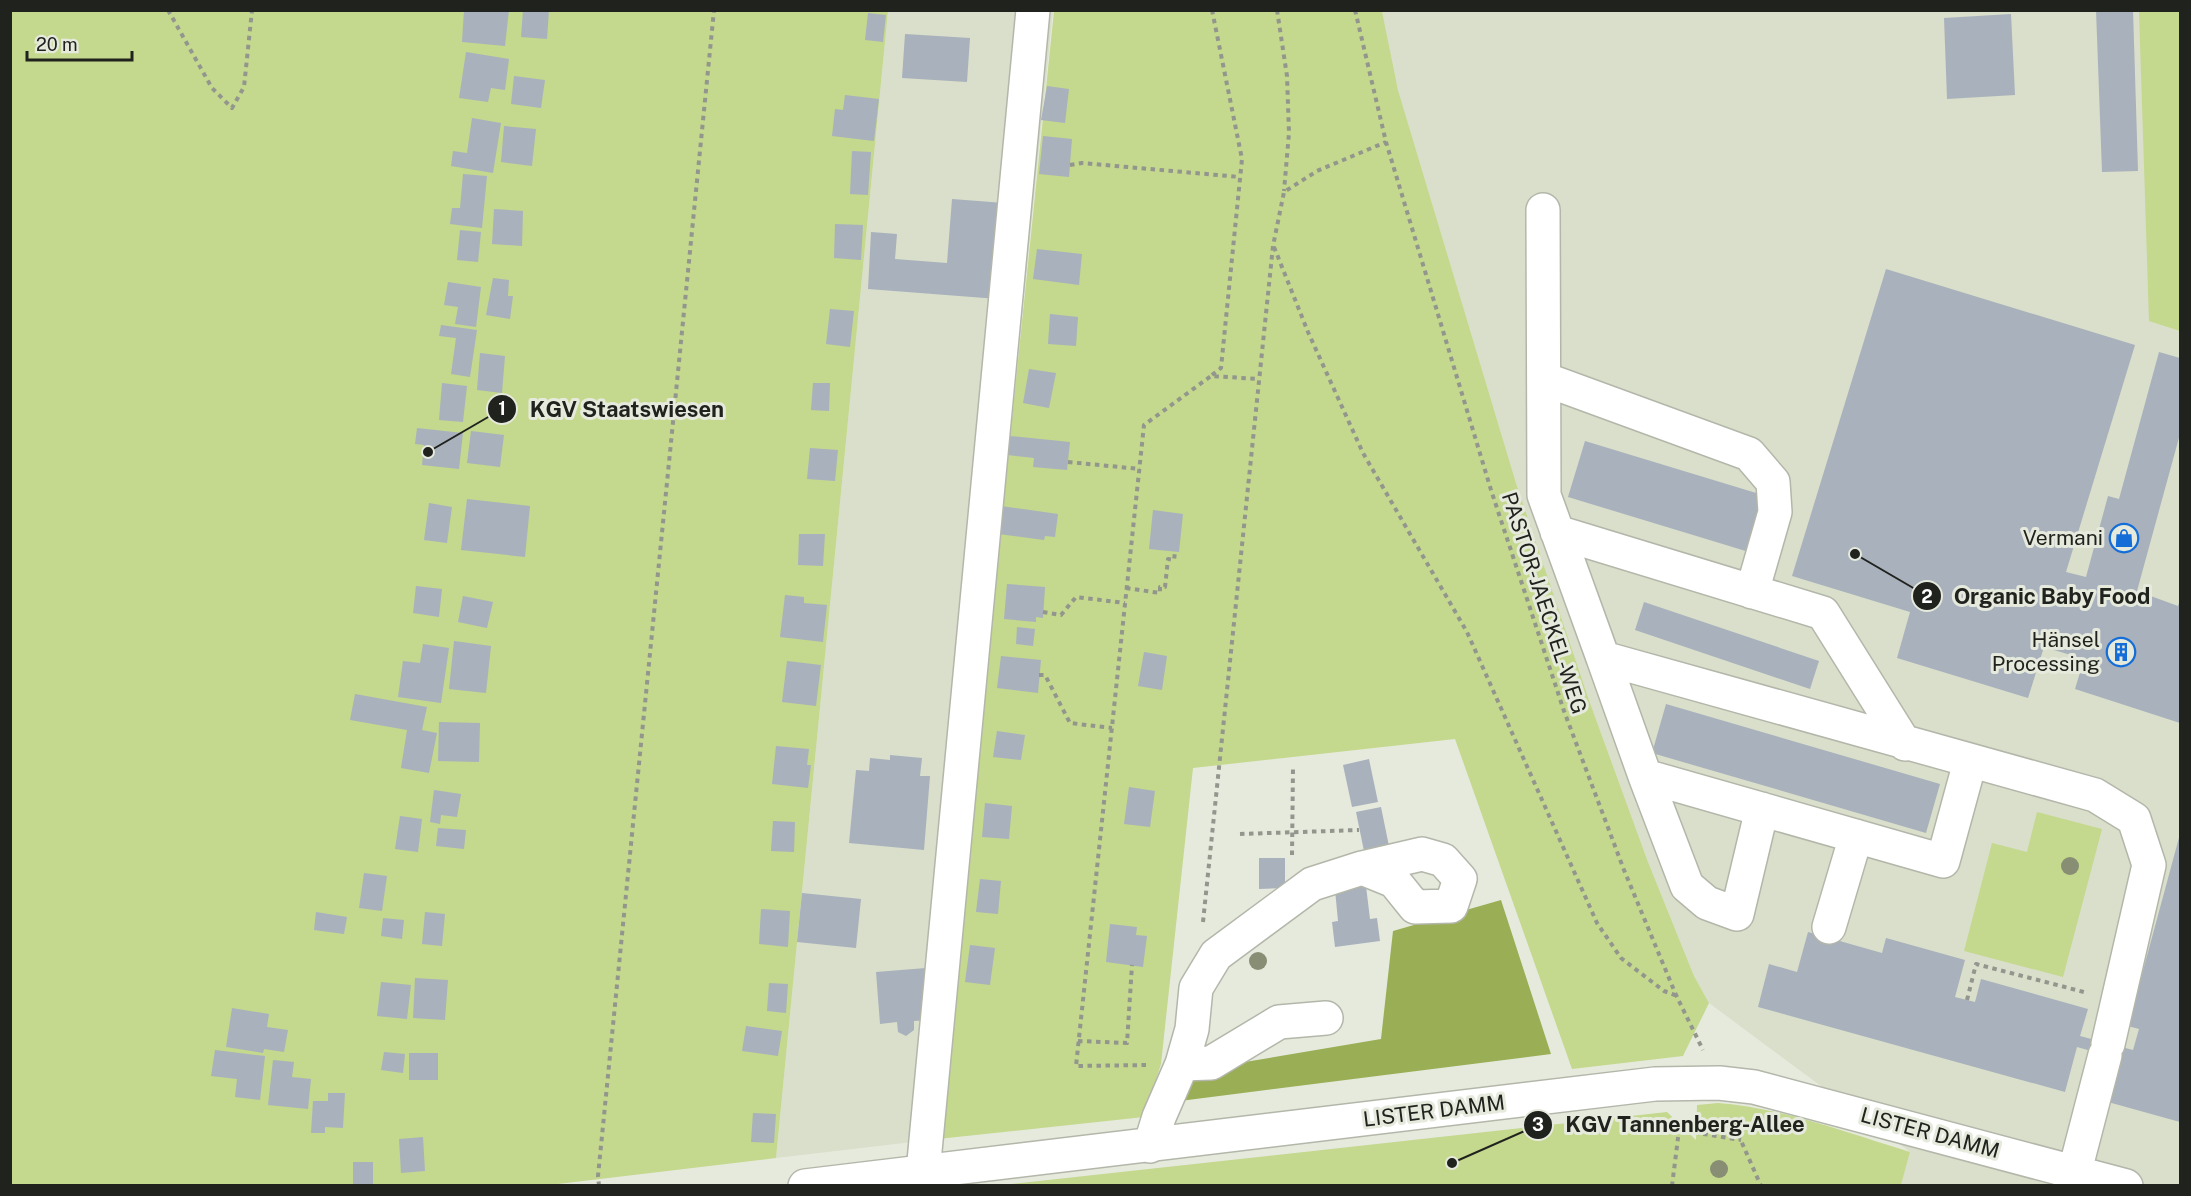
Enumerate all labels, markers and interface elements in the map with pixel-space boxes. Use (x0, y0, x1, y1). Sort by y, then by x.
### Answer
scale bar (27, 24, 132, 62)
text: 20 m (36, 34, 78, 55)
callout: KGV Staatswiesen (487, 389, 736, 429)
text: KGV Staatswiesen (530, 396, 724, 422)
text: 1 (498, 398, 506, 419)
street label: PASTOR-JAECKEL-WEG (1497, 489, 1592, 717)
shop icon: Vermani (2108, 522, 2140, 554)
place label: Vermani (2023, 525, 2103, 550)
callout: Organic Baby Food (1912, 576, 2163, 616)
text: Organic Baby Food (1954, 583, 2150, 609)
text: 2 (1921, 586, 1933, 607)
place label: Hänsel Processing (1992, 627, 2100, 676)
building icon: Hänsel Processing (2105, 636, 2137, 668)
street label: LISTER DAMM (1362, 1089, 1506, 1132)
street label: LISTER DAMM (1858, 1102, 2002, 1163)
callout: KGV Tannenberg-Allee (1523, 1105, 1817, 1145)
text: KGV Tannenberg-Allee (1565, 1111, 1805, 1137)
text: 3 (1532, 1114, 1544, 1135)

